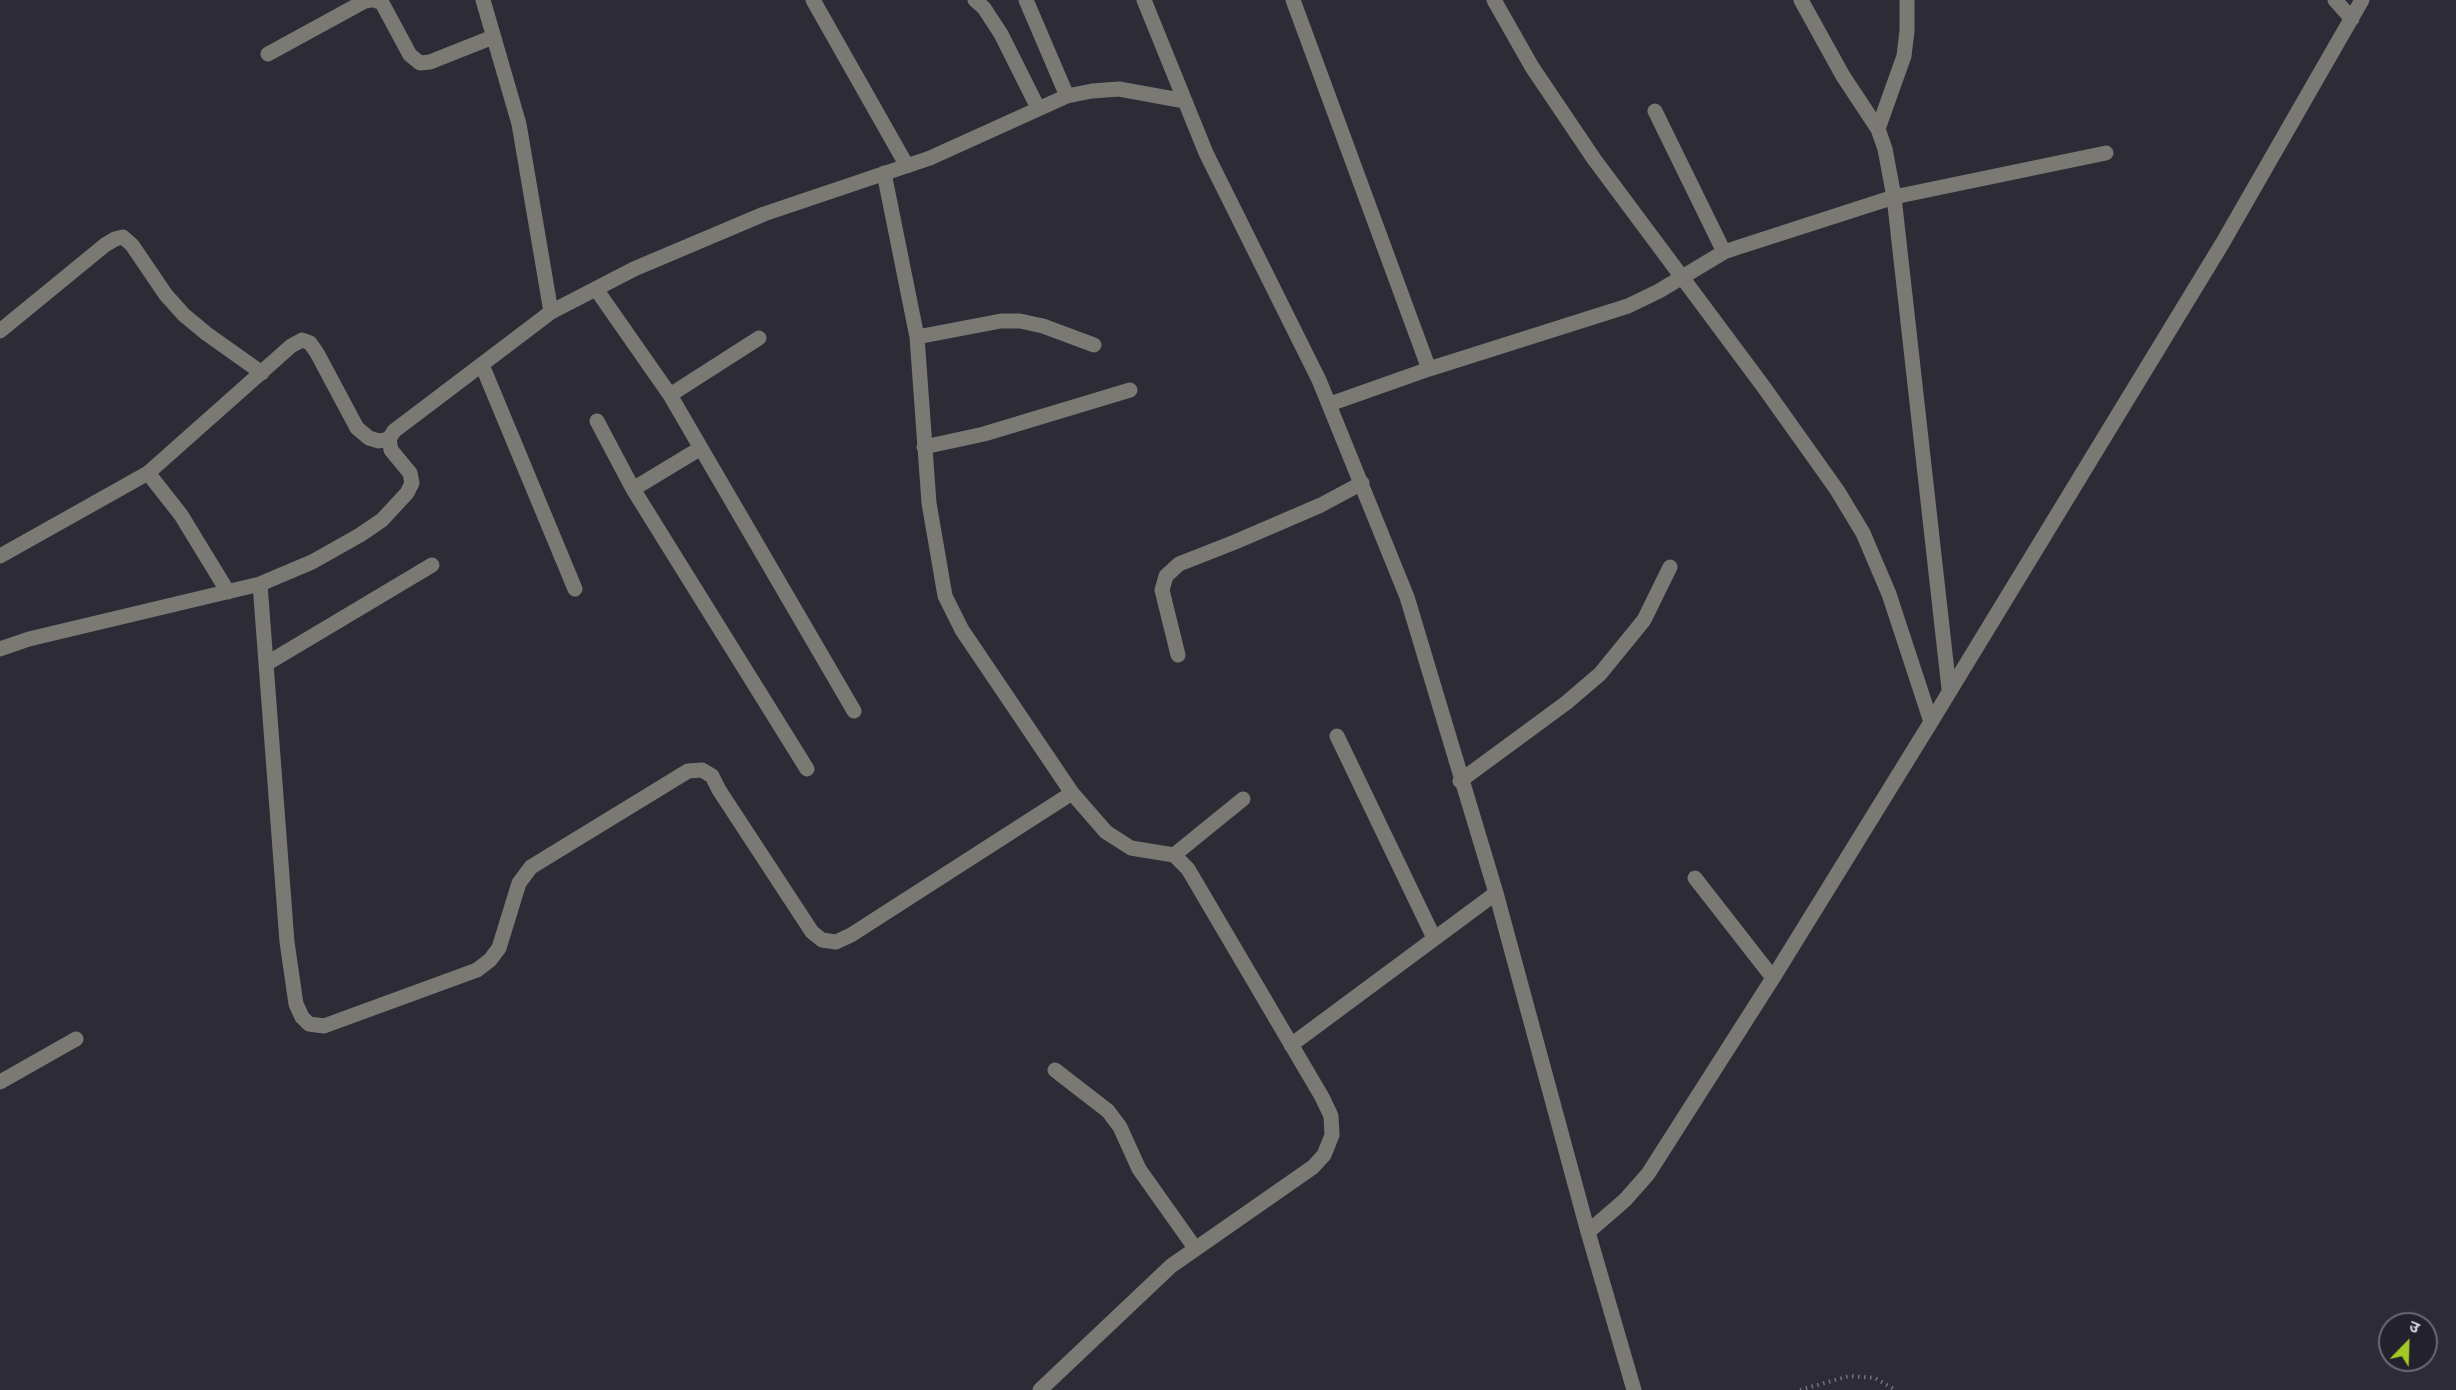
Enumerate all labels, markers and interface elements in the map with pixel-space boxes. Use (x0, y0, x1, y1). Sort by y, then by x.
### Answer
north arrow (2378, 1312, 2438, 1372)
text: उ (2406, 1316, 2422, 1337)

